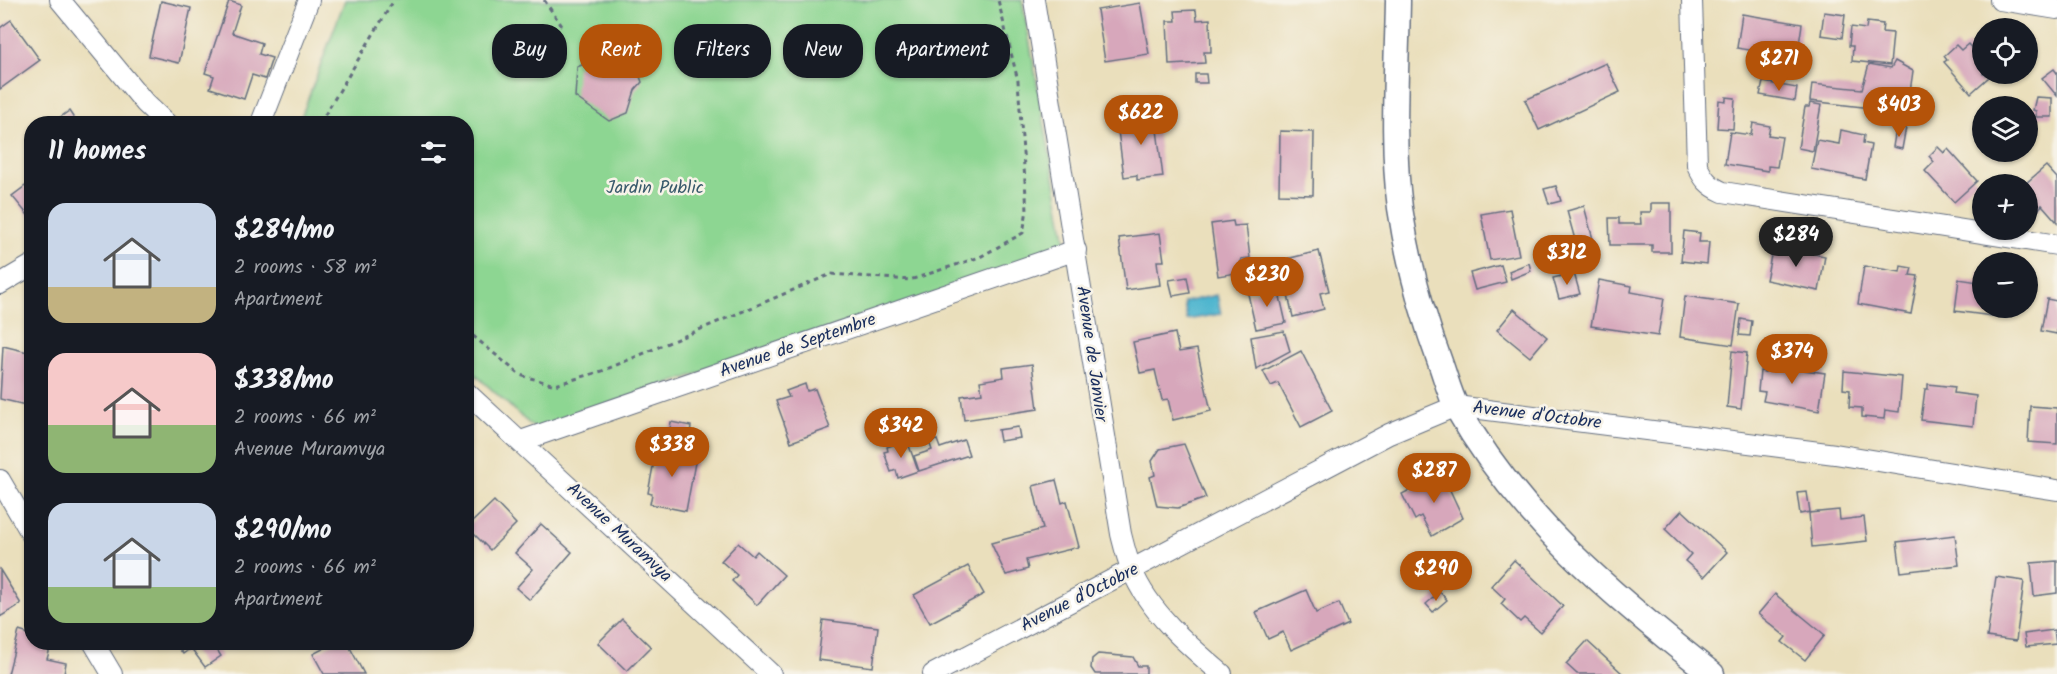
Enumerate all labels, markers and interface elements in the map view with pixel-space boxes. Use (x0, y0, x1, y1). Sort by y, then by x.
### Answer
map controls (1972, 18, 2038, 318)
button: locate (1972, 18, 2038, 84)
chip: Buy (492, 24, 567, 78)
chip: Rent (579, 24, 662, 78)
chip: Filters (674, 24, 771, 78)
chip: New (783, 24, 863, 78)
chip: Apartment (875, 24, 1010, 78)
pin: $271 (1743, 41, 1815, 92)
text: $271 (1760, 44, 1798, 76)
pin: $403 (1863, 87, 1935, 138)
text: $403 (1877, 90, 1921, 122)
pin: $622 (1105, 95, 1177, 146)
button: layers (1972, 96, 2038, 162)
text: $622 (1118, 98, 1164, 130)
text: 11 homes (48, 131, 146, 173)
icon: filters (417, 136, 450, 169)
park label: Jardin Public (606, 174, 704, 203)
button: + (1972, 174, 2038, 240)
text: $284/mo (234, 210, 335, 252)
pin: $284 (1760, 217, 1832, 268)
text: $284 (1773, 220, 1819, 252)
icon: home (96, 227, 168, 299)
pin: $312 (1531, 235, 1603, 286)
text: $312 (1547, 238, 1587, 270)
text: 2 rooms · 58 m² (234, 252, 376, 284)
button: − (1972, 252, 2038, 318)
pin: $230 (1231, 257, 1303, 308)
text: $230 (1245, 260, 1289, 292)
text: Apartment (234, 284, 323, 316)
street label: Avenue de Janvier (1067, 284, 1115, 425)
street label: Avenue de Septembre (716, 306, 880, 386)
pin: $374 (1756, 334, 1828, 385)
text: $374 (1770, 337, 1814, 369)
text: $338/mo (234, 360, 334, 402)
icon: home (96, 377, 168, 449)
street label: Avenue d'Octobre (1471, 394, 1603, 438)
text: 2 rooms · 66 m² (234, 402, 376, 434)
pin: $342 (865, 408, 937, 459)
text: $342 (878, 411, 924, 443)
pin: $338 (636, 427, 708, 478)
text: $338 (649, 430, 695, 462)
text: Avenue Muramvya (234, 434, 385, 466)
pin: $287 (1398, 453, 1470, 504)
text: $287 (1412, 456, 1456, 488)
street label: Avenue Muramvya (559, 476, 679, 590)
text: $290/mo (234, 510, 332, 552)
icon: home (96, 527, 168, 599)
pin: $290 (1400, 551, 1472, 602)
text: 2 rooms · 66 m² (234, 552, 376, 584)
text: $290 (1414, 554, 1458, 586)
street label: Avenue d'Octobre (1016, 556, 1144, 640)
text: Apartment (234, 584, 323, 616)

